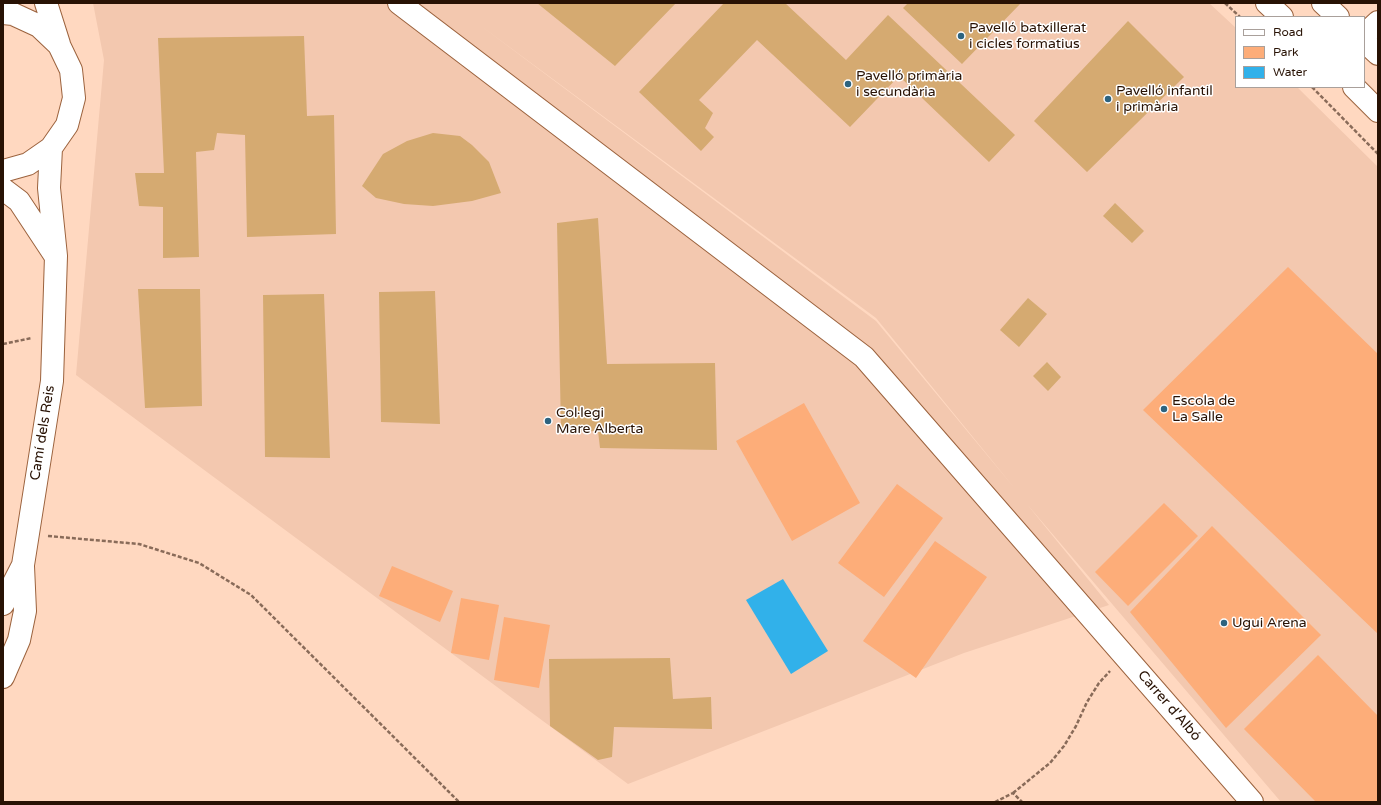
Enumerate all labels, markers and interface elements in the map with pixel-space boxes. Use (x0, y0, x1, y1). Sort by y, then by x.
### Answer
legend (1235, 16, 1365, 88)
place label: Pavelló batxillerat i cicles formatius (969, 20, 1086, 52)
text: Road (1273, 25, 1303, 39)
marker: Pavelló batxillerat i cicles formatius (956, 31, 966, 41)
text: Park (1273, 45, 1299, 59)
text: Water (1273, 65, 1307, 79)
place label: Pavelló primària i secundària (856, 68, 962, 100)
marker: Pavelló primària i secundària (843, 79, 853, 89)
place label: Pavelló infantil i primària (1116, 83, 1213, 116)
marker: Pavelló infantil i primària (1103, 94, 1113, 104)
street label: Camí dels Reis (27, 384, 59, 482)
place label: Escola de La Salle (1172, 393, 1235, 426)
marker: Escola de La Salle (1159, 404, 1169, 414)
place label: Col·legi Mare Alberta (556, 405, 643, 438)
marker: Col·legi Mare Alberta (543, 416, 553, 426)
place label: Ugui Arena (1232, 615, 1307, 631)
marker: Ugui Arena (1219, 618, 1229, 628)
street label: Carrer d'Albó (1134, 667, 1204, 745)

